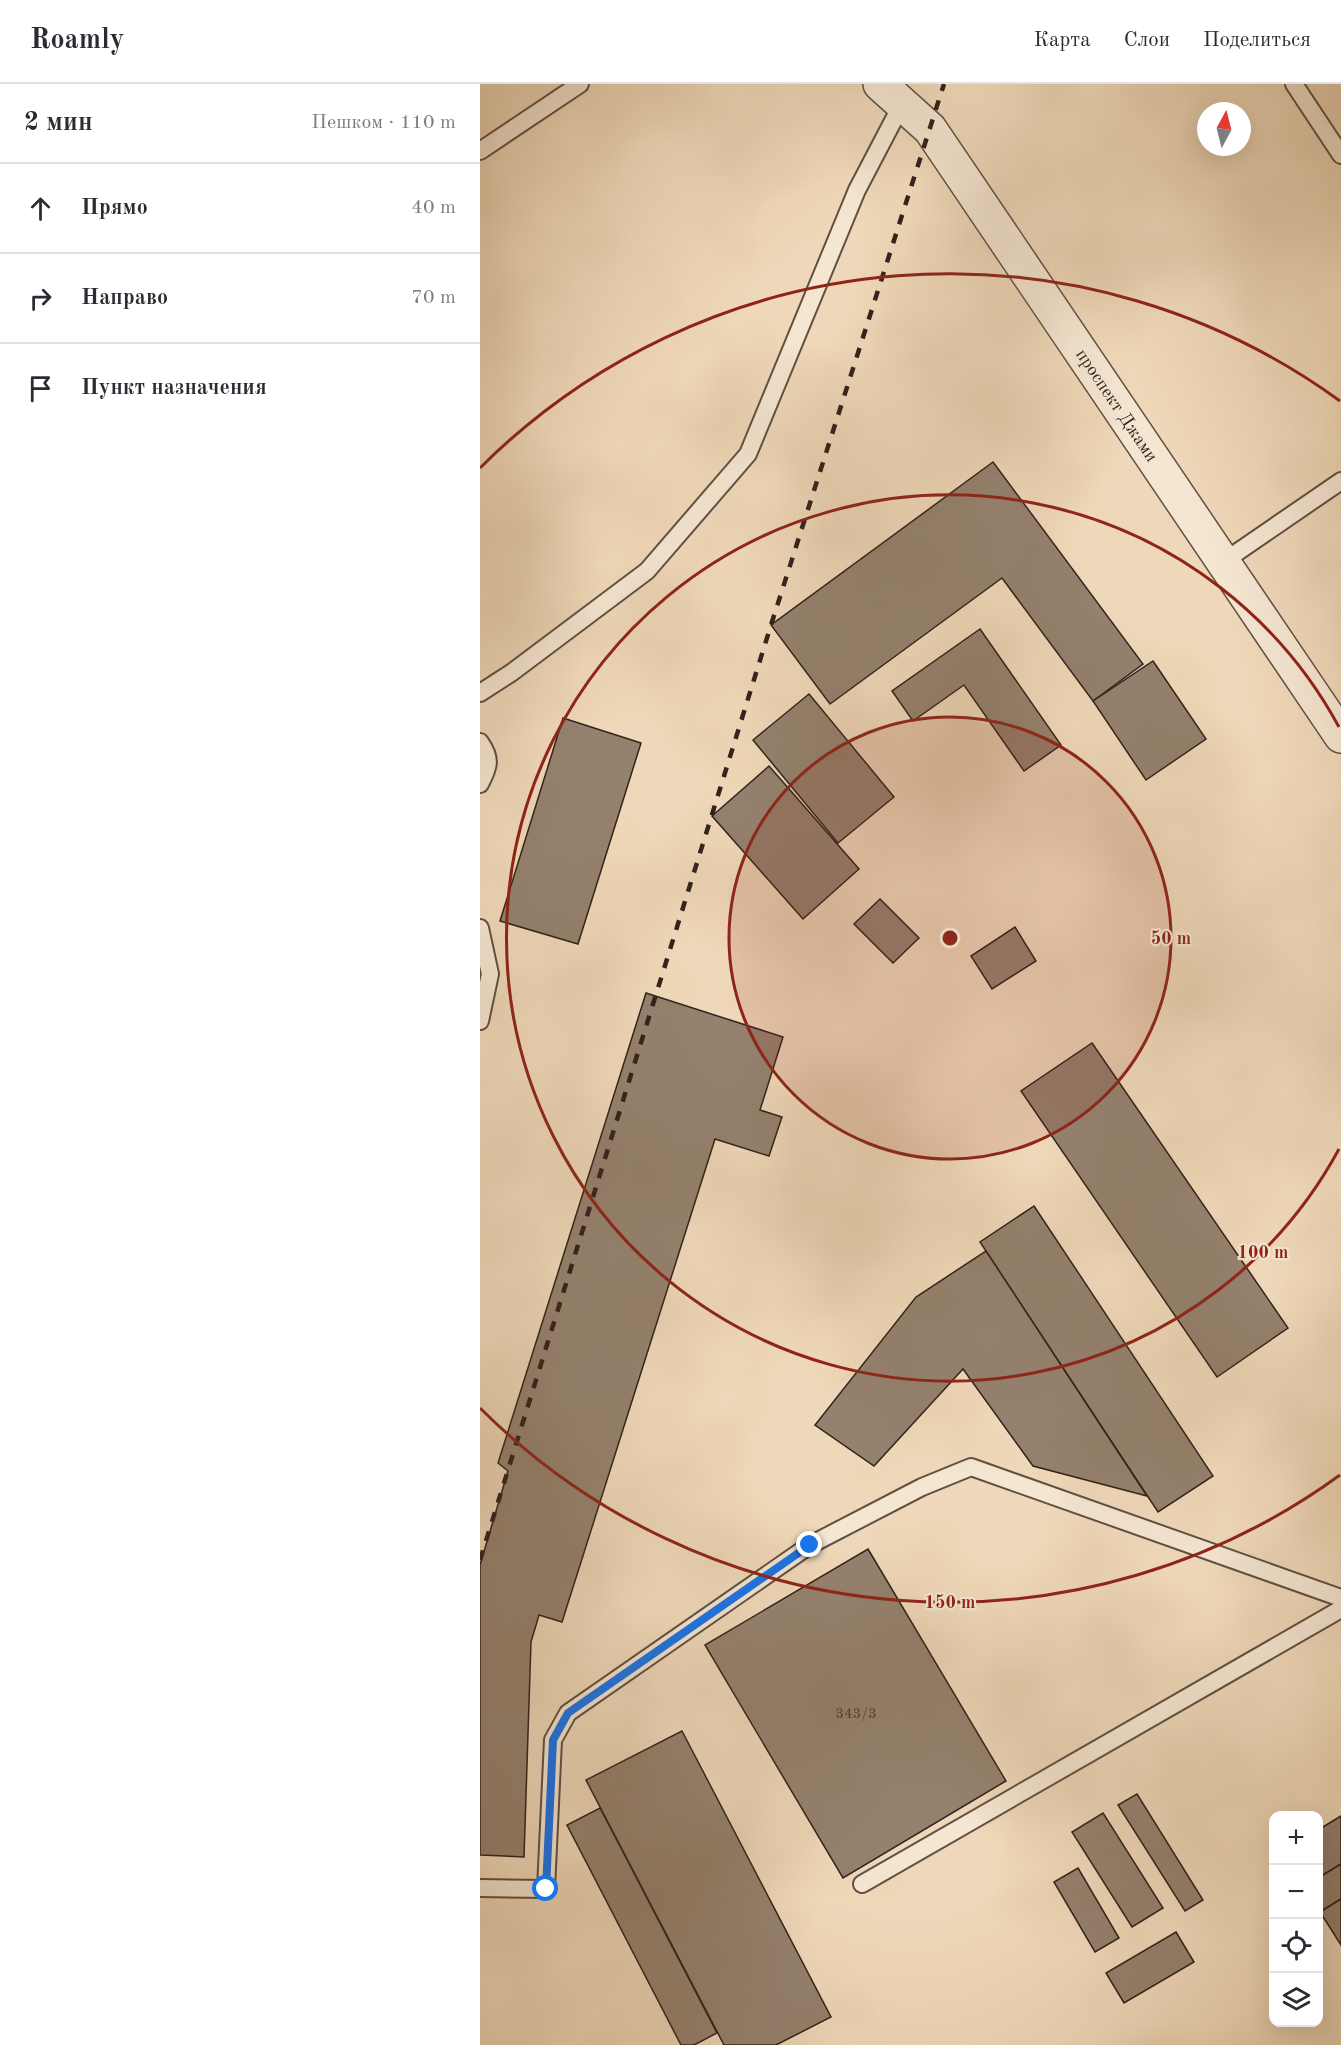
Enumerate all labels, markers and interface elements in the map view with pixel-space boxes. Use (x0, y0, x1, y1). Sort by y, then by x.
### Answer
text: Roamly (30, 27, 124, 55)
text: Карта (1034, 30, 1091, 51)
text: Слои (1124, 30, 1170, 51)
text: Поделиться (1203, 30, 1311, 51)
north arrow (1197, 102, 1251, 156)
text: 2 мин (24, 110, 93, 136)
text: Пешком · 110 m (311, 113, 456, 133)
icon: ahead (24, 192, 57, 225)
text: Прямо (81, 197, 148, 219)
text: 40 m (411, 198, 456, 218)
icon: right (24, 282, 57, 315)
text: Направо (81, 287, 168, 309)
text: 70 m (411, 288, 456, 308)
street label: проспект Джами (1072, 346, 1161, 465)
icon: arrive (24, 372, 57, 405)
text: Пункт назначения (81, 377, 267, 399)
centre of rings (940, 928, 960, 948)
text: 50 m (1151, 930, 1191, 948)
text: 100 m (1238, 1244, 1288, 1262)
route end (796, 1531, 822, 1557)
text: 150 m (925, 1594, 975, 1612)
house number: 343/3 (835, 1707, 877, 1722)
map controls (1269, 1811, 1323, 2027)
button: + (1269, 1811, 1323, 1865)
button: − (1269, 1865, 1323, 1919)
route start (532, 1875, 558, 1901)
button: locate (1269, 1919, 1323, 1973)
button: layers (1269, 1973, 1323, 2027)

